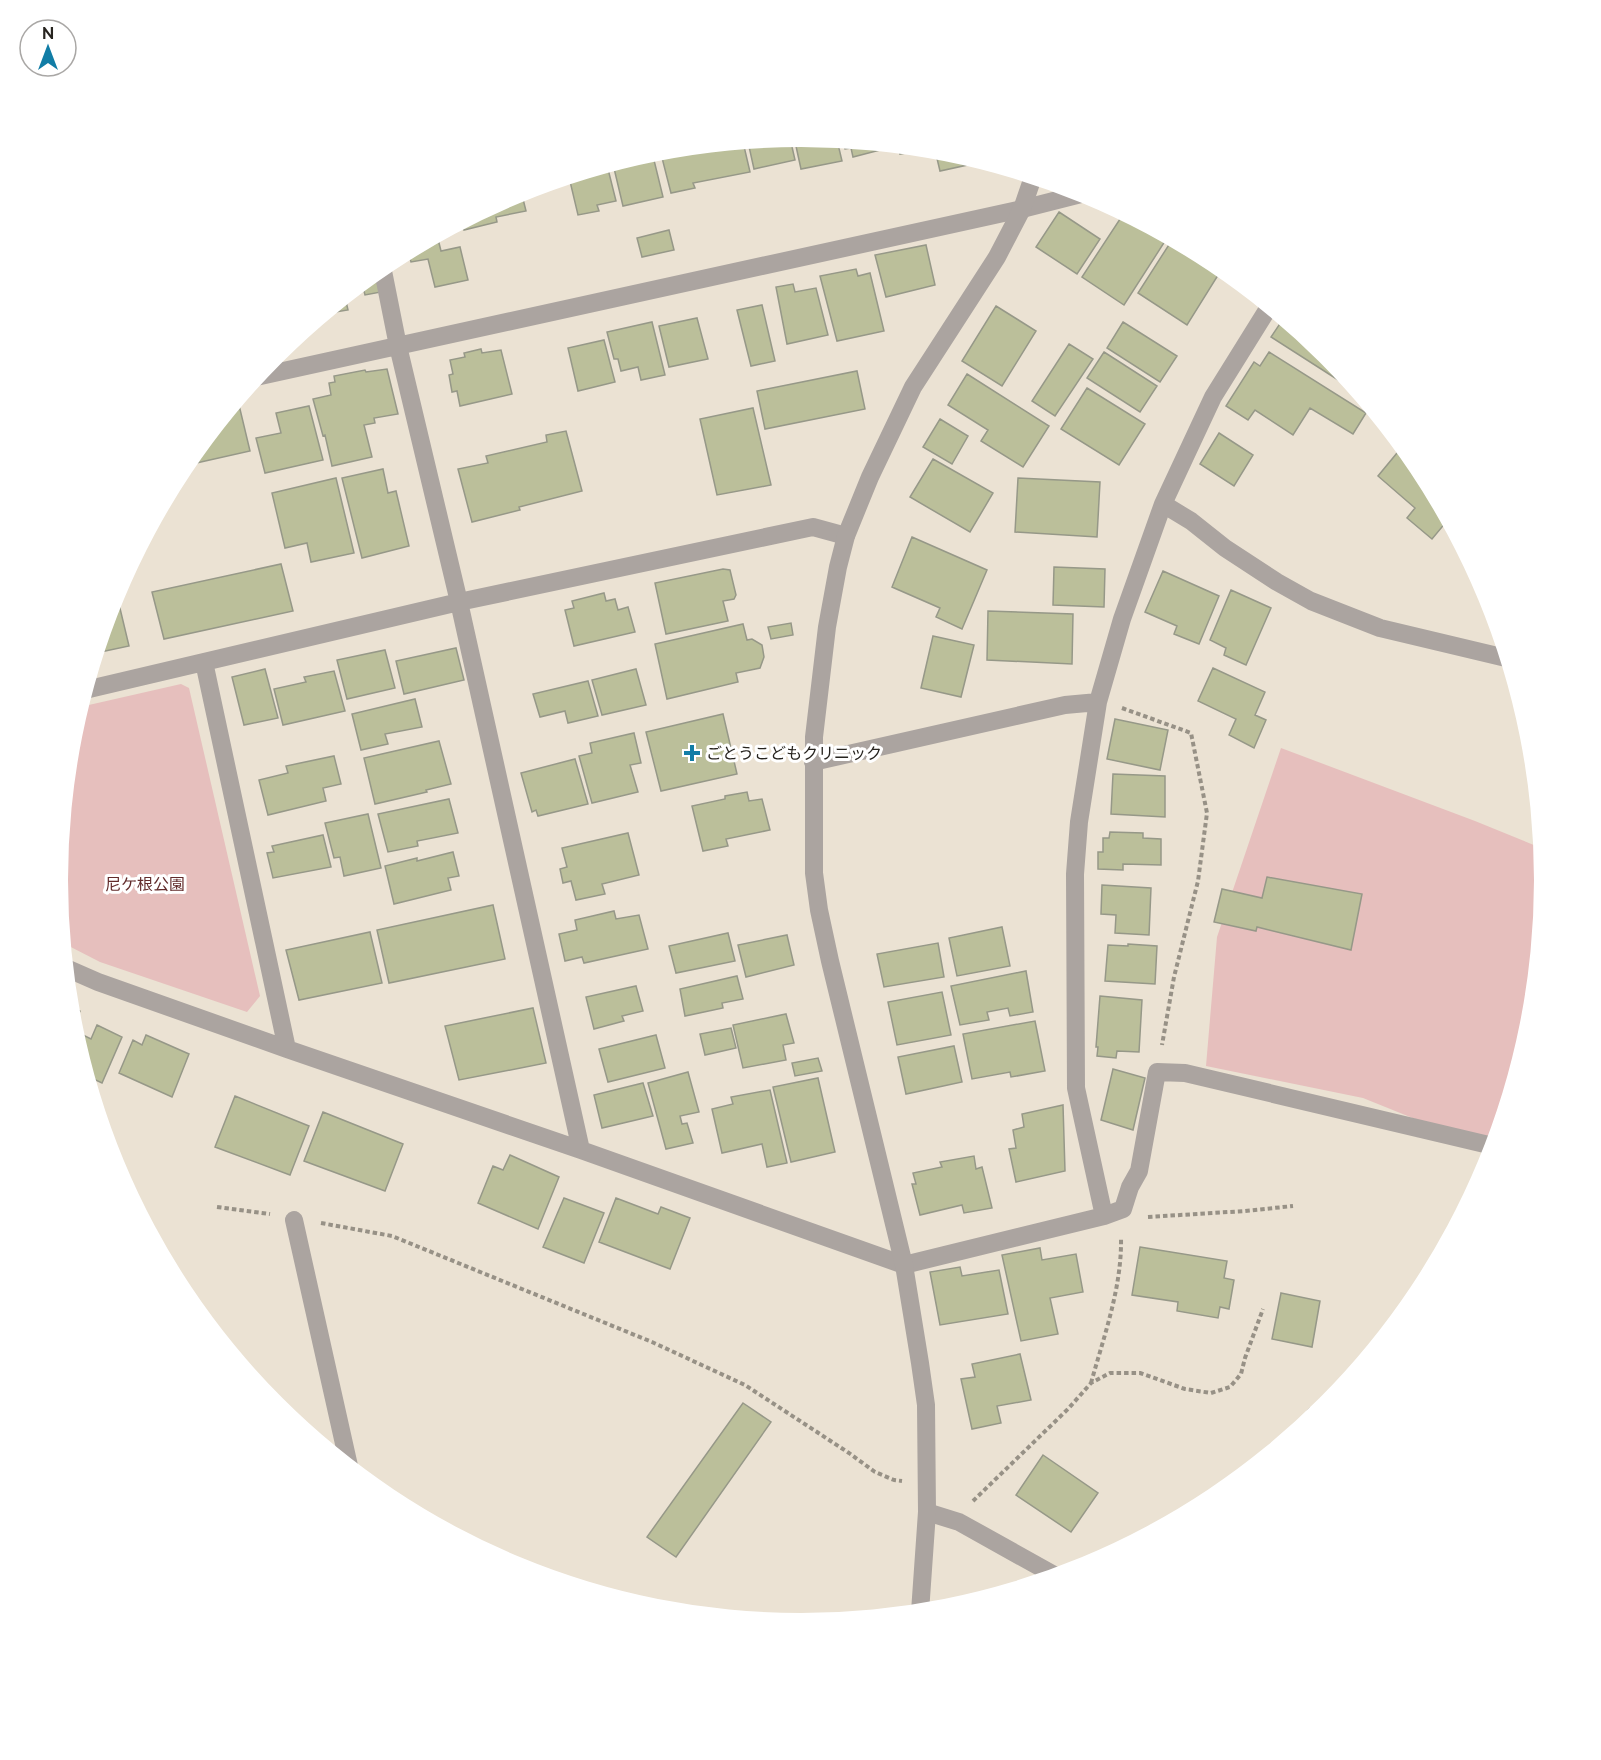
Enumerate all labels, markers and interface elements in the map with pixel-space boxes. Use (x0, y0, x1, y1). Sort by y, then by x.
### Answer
north arrow (18, 18, 78, 78)
text: N (42, 24, 54, 43)
marker: ごとうこどもクリニック (683, 744, 701, 762)
place label: ごとうこどもクリニック (706, 744, 882, 763)
park label: 尼ケ根公園 (105, 875, 185, 894)

